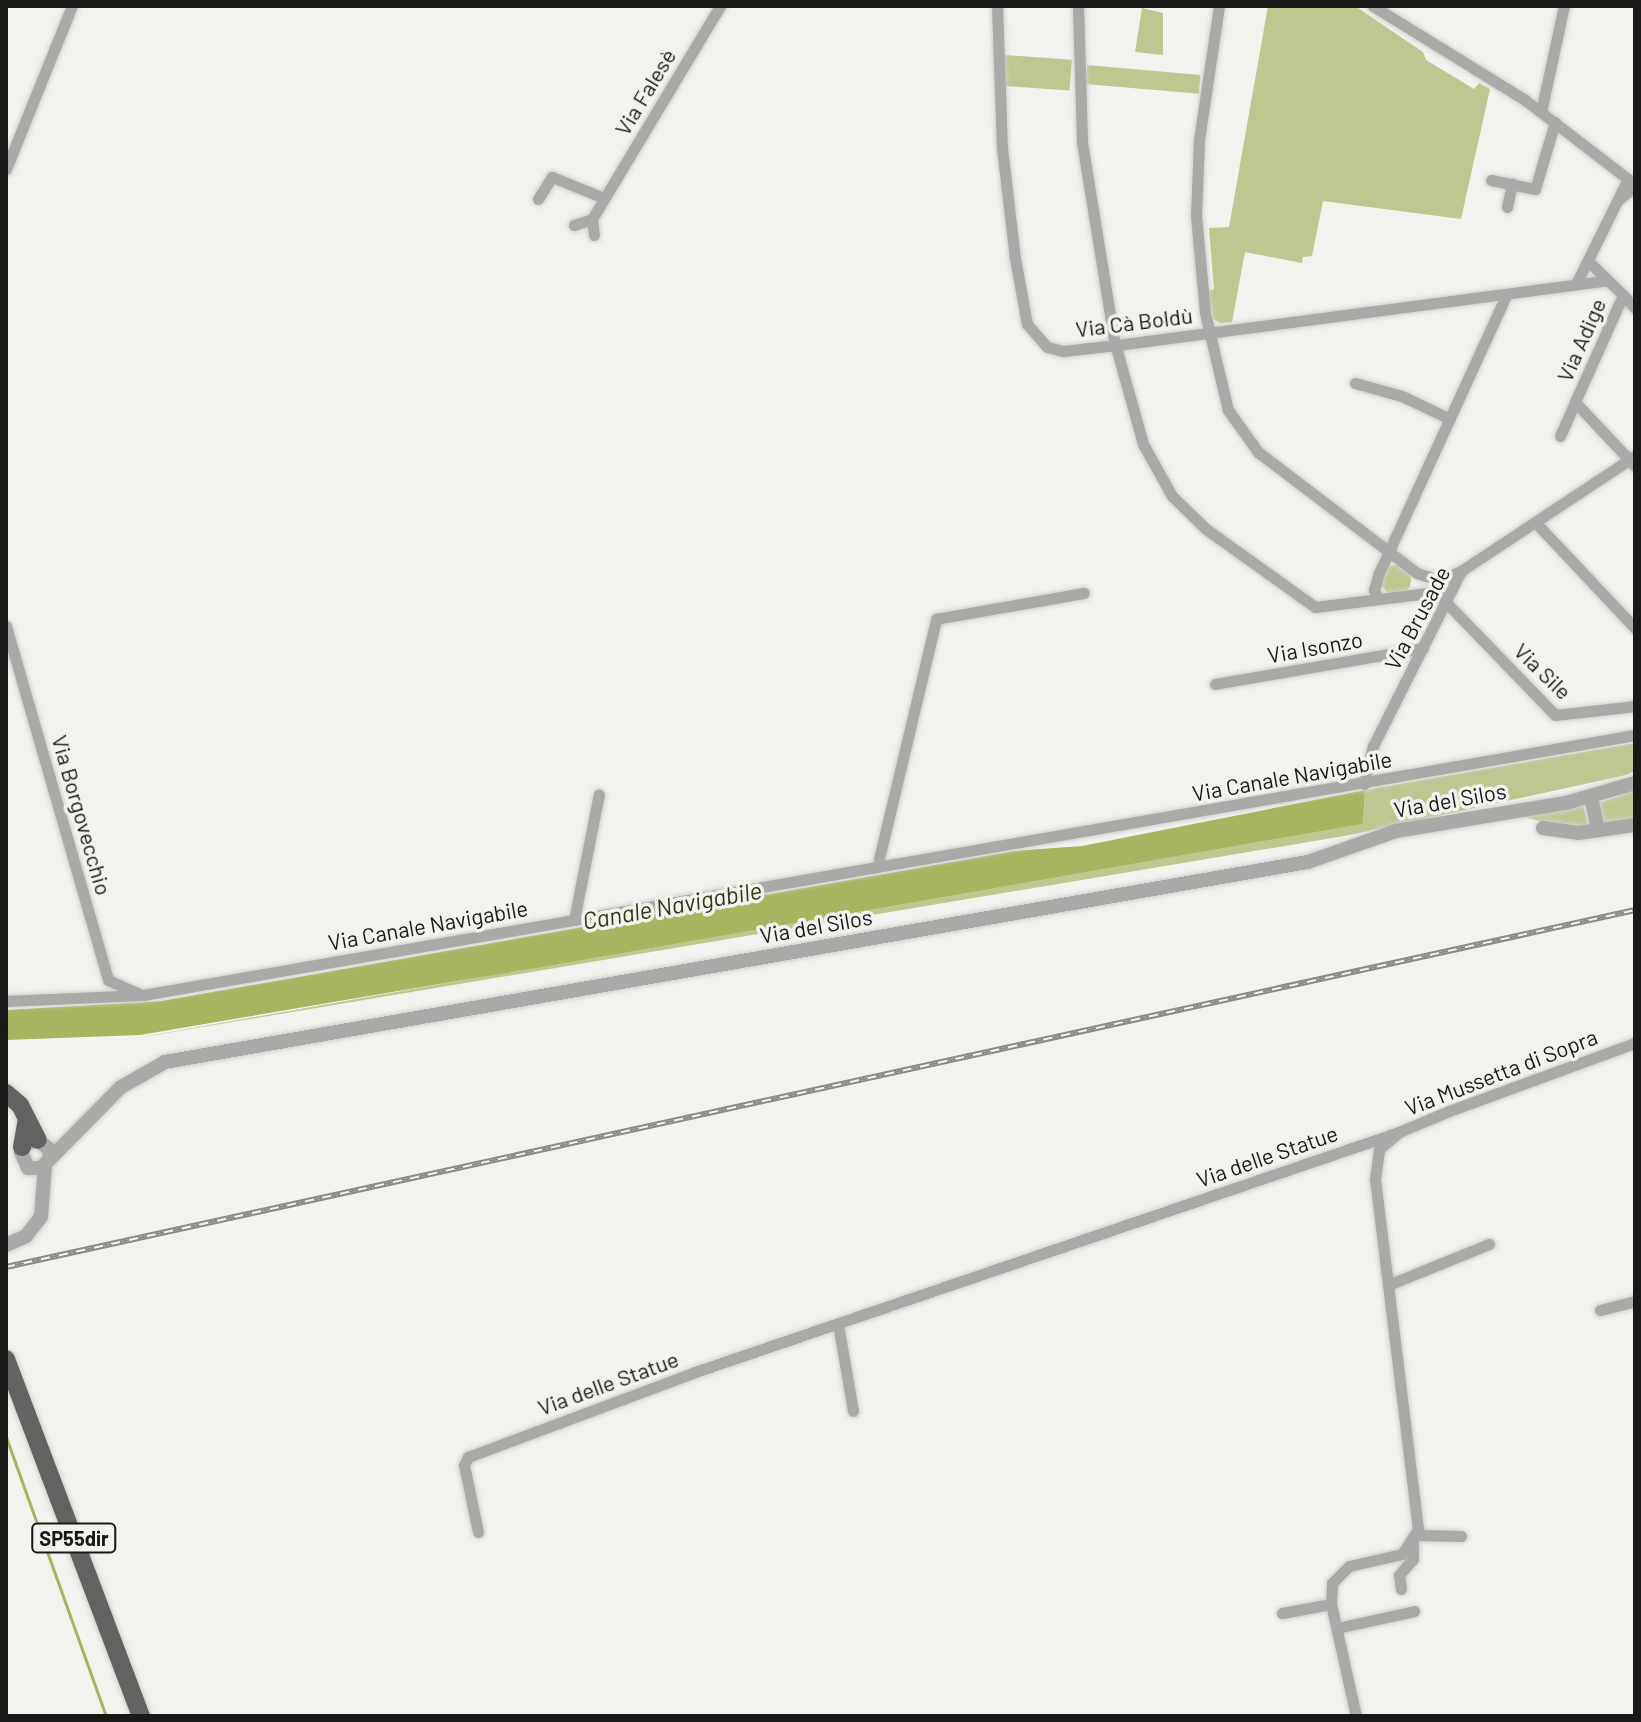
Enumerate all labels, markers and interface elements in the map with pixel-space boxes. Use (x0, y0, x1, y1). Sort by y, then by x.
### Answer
street label: Via Falesè (609, 44, 681, 140)
street label: Via Adige (1551, 294, 1611, 386)
street label: Via Cà Boldù (1074, 302, 1194, 342)
street label: Via Brusade (1379, 562, 1455, 674)
street label: Via Isonzo (1265, 626, 1365, 668)
street label: Via Sile (1509, 637, 1577, 705)
street label: Via Borgovecchio (47, 732, 117, 898)
street label: Via Canale Navigabile (1190, 745, 1394, 807)
street label: Via del Silos (1392, 777, 1508, 823)
water label: Canale Navigabile (580, 875, 764, 935)
street label: Via Canale Navigabile (326, 894, 530, 956)
street label: Via del Silos (758, 903, 874, 949)
street label: Via Mussetta di Sopra (1401, 1023, 1601, 1121)
street label: Via delle Statue (1193, 1119, 1341, 1193)
street label: Via delle Statue (534, 1345, 682, 1421)
road number: SP55dir (30, 1522, 118, 1554)

